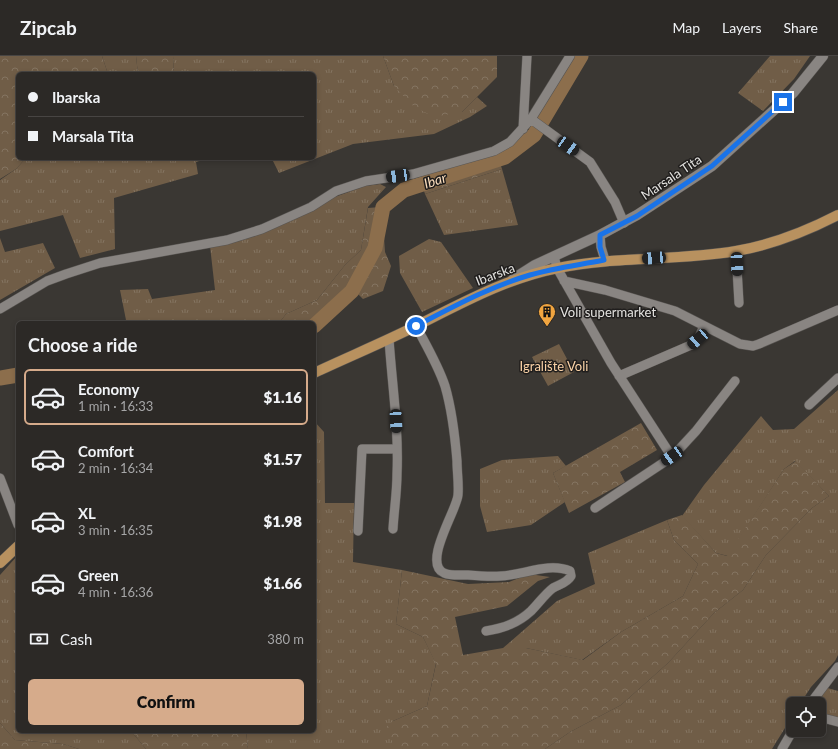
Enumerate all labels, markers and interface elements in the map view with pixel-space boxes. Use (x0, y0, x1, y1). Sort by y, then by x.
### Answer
text: Zipcab (20, 16, 77, 39)
text: Map (672, 19, 700, 36)
text: Layers (722, 19, 762, 36)
text: Share (784, 19, 818, 36)
text: Ibarska (52, 88, 100, 106)
route end (774, 93, 792, 111)
text: Marsala Tita (52, 127, 134, 145)
car (555, 134, 581, 158)
street label: Marsala Tita (638, 151, 704, 203)
car (385, 168, 411, 184)
water label: Ibar (421, 168, 449, 192)
car (642, 251, 666, 265)
car (730, 252, 744, 276)
street label: Ibarska (473, 259, 517, 289)
building icon: Voli supermarket (537, 302, 557, 327)
place label: Voli supermarket (560, 304, 656, 320)
route start (407, 317, 425, 335)
car (685, 327, 711, 351)
text: Choose a ride (28, 334, 137, 356)
park label: Igralište Voli (520, 358, 588, 374)
icon: car (30, 379, 66, 415)
text: Economy (78, 380, 139, 398)
text: $1.16 (264, 388, 302, 406)
text: 1 min · 16:33 (78, 398, 153, 414)
car (389, 409, 403, 433)
icon: car (30, 441, 66, 477)
text: Comfort (78, 442, 134, 460)
car (659, 444, 685, 468)
text: $1.57 (264, 450, 302, 468)
text: 2 min · 16:34 (78, 460, 153, 476)
icon: car (30, 503, 66, 539)
text: XL (78, 504, 96, 522)
text: $1.98 (264, 512, 302, 530)
text: 3 min · 16:35 (78, 522, 153, 538)
icon: car (30, 565, 66, 601)
text: Green (78, 566, 119, 584)
text: $1.66 (264, 574, 302, 592)
text: 4 min · 16:36 (78, 584, 153, 600)
icon: cash (28, 628, 50, 650)
text: Cash (60, 630, 92, 648)
text: 380 m (267, 631, 304, 647)
button: Confirm (28, 679, 304, 725)
map controls (786, 697, 826, 737)
button: locate (786, 697, 826, 737)

